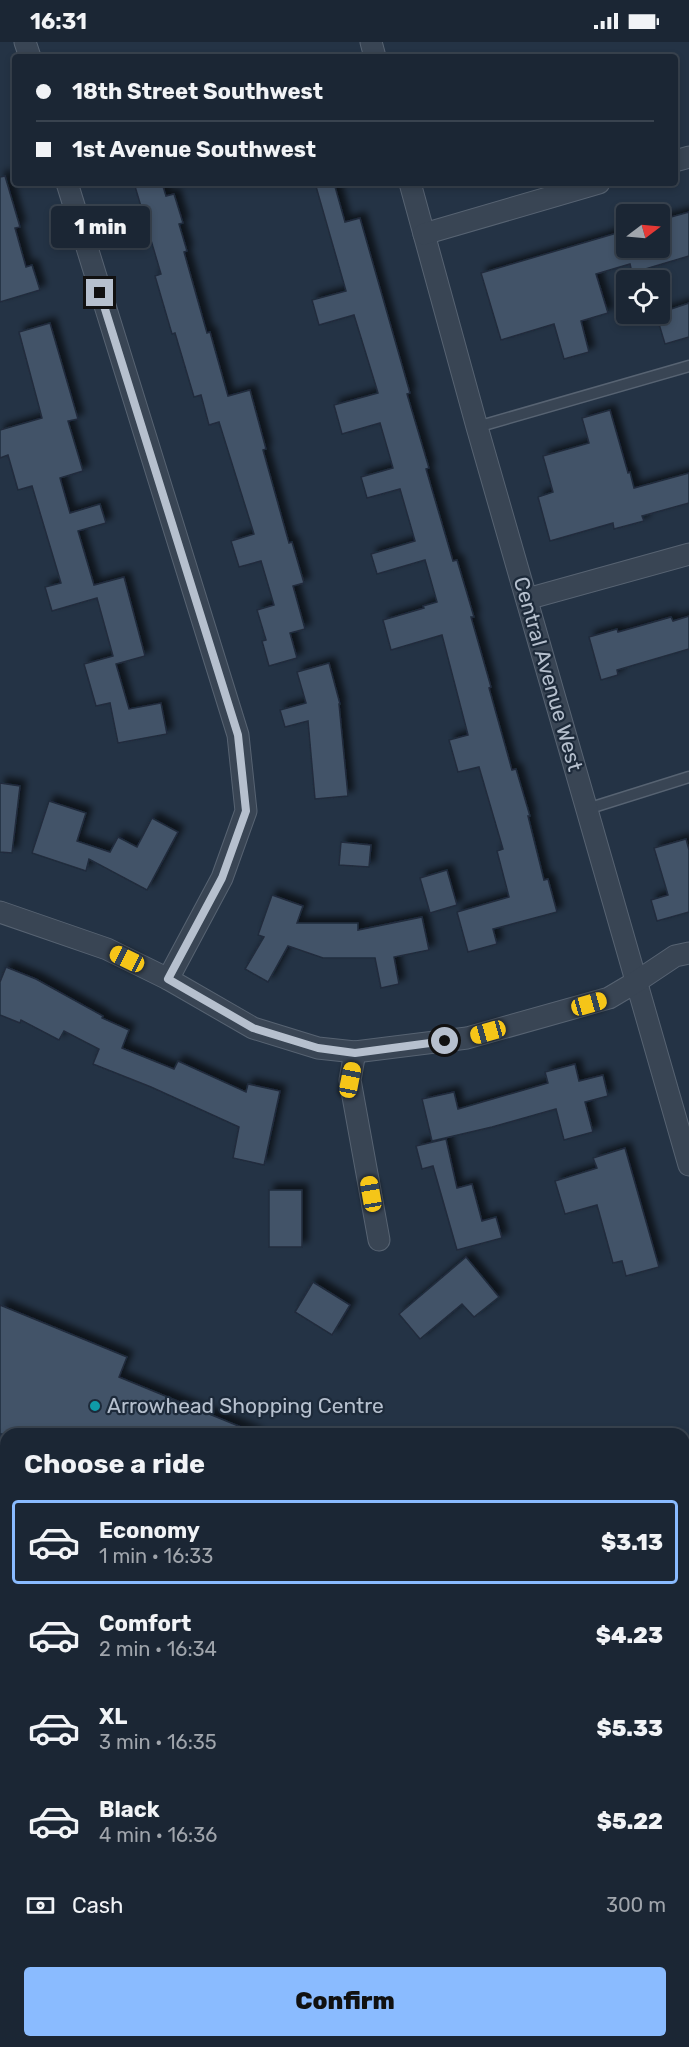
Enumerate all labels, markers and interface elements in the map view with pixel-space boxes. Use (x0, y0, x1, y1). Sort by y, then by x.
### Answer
text: 16:31 (30, 8, 87, 35)
text: 18th Street Southwest (72, 78, 323, 105)
text: 1st Avenue Southwest (72, 136, 316, 163)
north arrow (616, 204, 670, 258)
map controls (616, 204, 670, 324)
callout: 1 min (51, 206, 150, 248)
text: 1 min (74, 215, 127, 239)
button: locate (616, 270, 670, 324)
route end (86, 279, 113, 306)
street label: Central Avenue West (509, 574, 588, 774)
car (107, 943, 147, 975)
car (569, 990, 609, 1018)
car (468, 1018, 508, 1046)
route start (431, 1027, 458, 1054)
car (338, 1061, 362, 1099)
car (359, 1175, 383, 1213)
place label: Arrowhead Shopping Centre (107, 1393, 384, 1418)
marker: Arrowhead Shopping Centre (88, 1399, 102, 1413)
text: Choose a ride (24, 1448, 205, 1480)
icon: car (27, 1515, 81, 1569)
text: Economy (99, 1517, 200, 1544)
text: $3.13 (601, 1529, 663, 1556)
text: 1 min · 16:33 (99, 1544, 213, 1568)
icon: car (27, 1608, 81, 1662)
text: Comfort (99, 1610, 191, 1637)
text: $4.23 (596, 1622, 663, 1649)
text: 2 min · 16:34 (99, 1637, 217, 1661)
icon: car (27, 1701, 81, 1755)
text: XL (99, 1703, 127, 1730)
text: $5.33 (597, 1715, 663, 1742)
text: 3 min · 16:35 (99, 1730, 217, 1754)
icon: car (27, 1794, 81, 1848)
text: Black (99, 1796, 160, 1823)
text: $5.22 (597, 1808, 663, 1835)
text: 4 min · 16:36 (99, 1823, 217, 1847)
icon: cash (24, 1889, 57, 1922)
text: Cash (72, 1892, 123, 1919)
text: 300 m (606, 1893, 666, 1917)
button: Confirm (24, 1967, 666, 2036)

